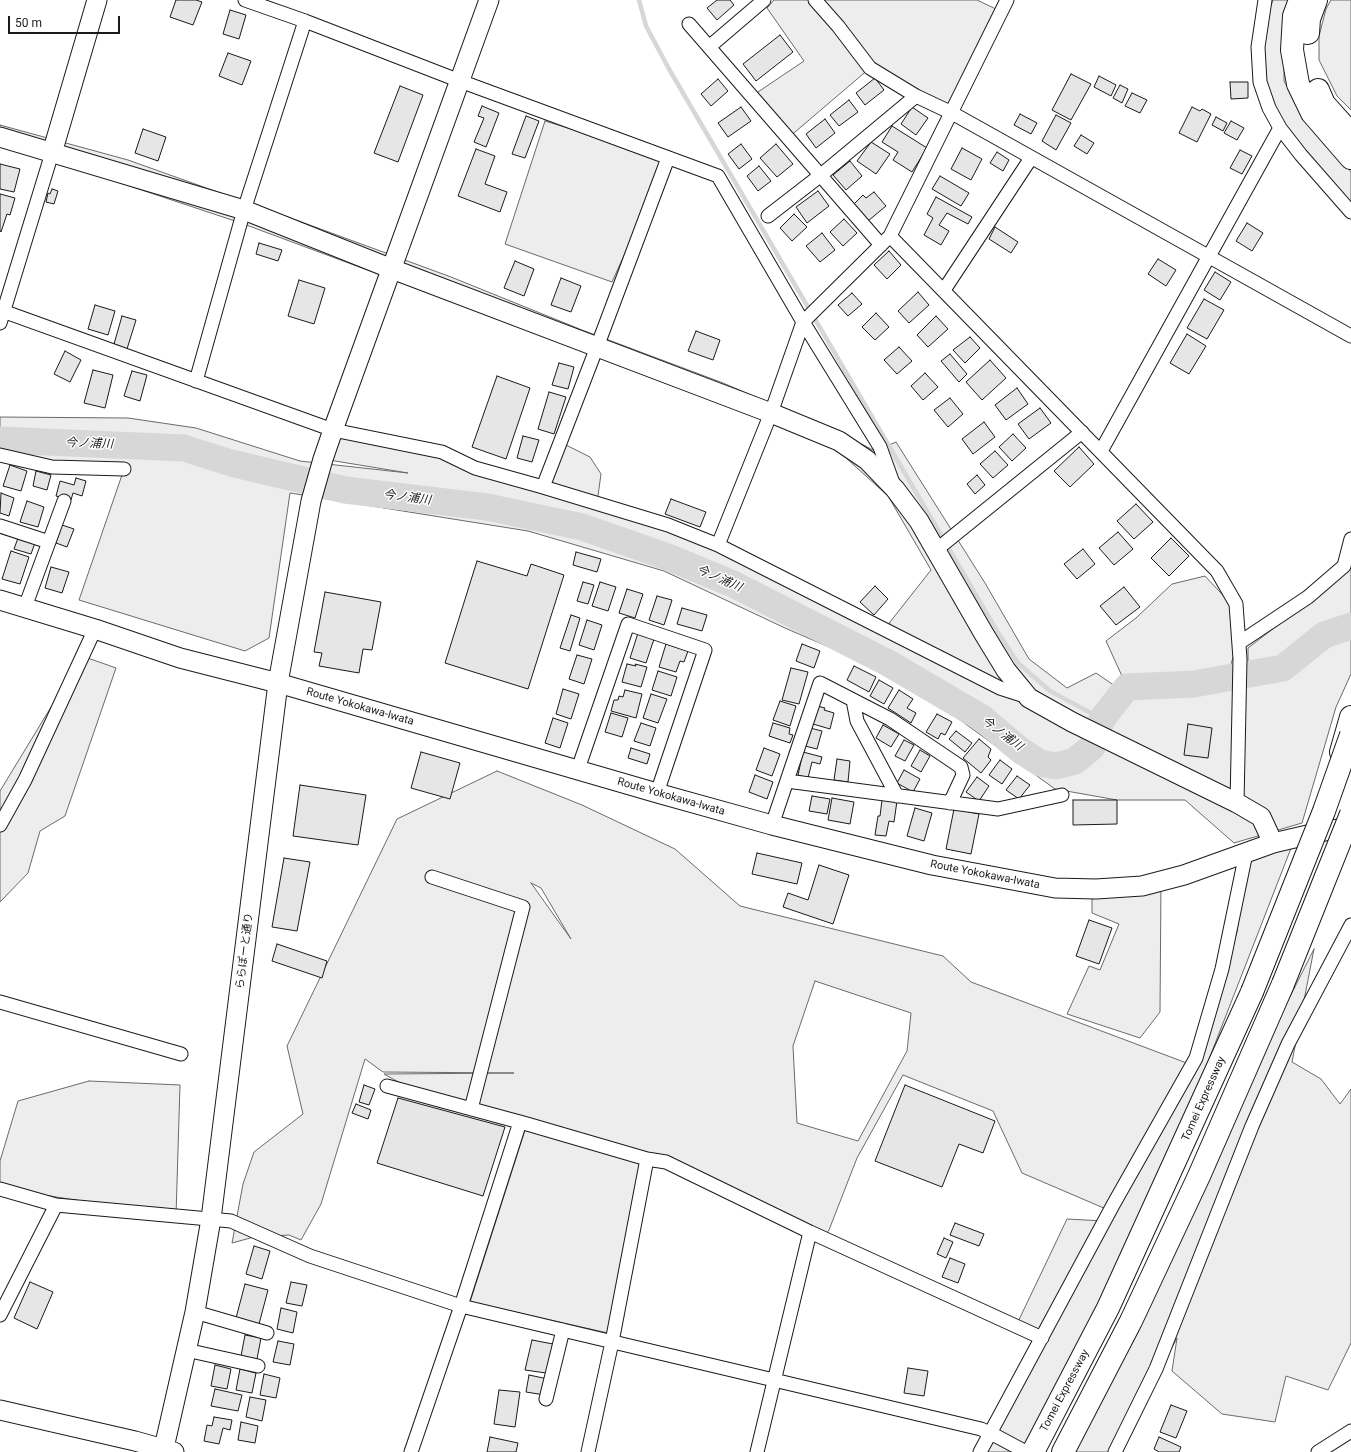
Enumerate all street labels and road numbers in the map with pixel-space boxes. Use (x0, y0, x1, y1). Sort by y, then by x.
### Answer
street label: Route Yokokawa-Iwata (305, 685, 415, 729)
street label: Route Yokokawa-Iwata (616, 775, 726, 819)
street label: Route Yokokawa-Iwata (929, 858, 1041, 892)
street label: ららぽーと通り (234, 912, 256, 990)
street label: Tomei Expressway (1179, 1055, 1229, 1143)
street label: Tomei Expressway (1038, 1348, 1092, 1434)

